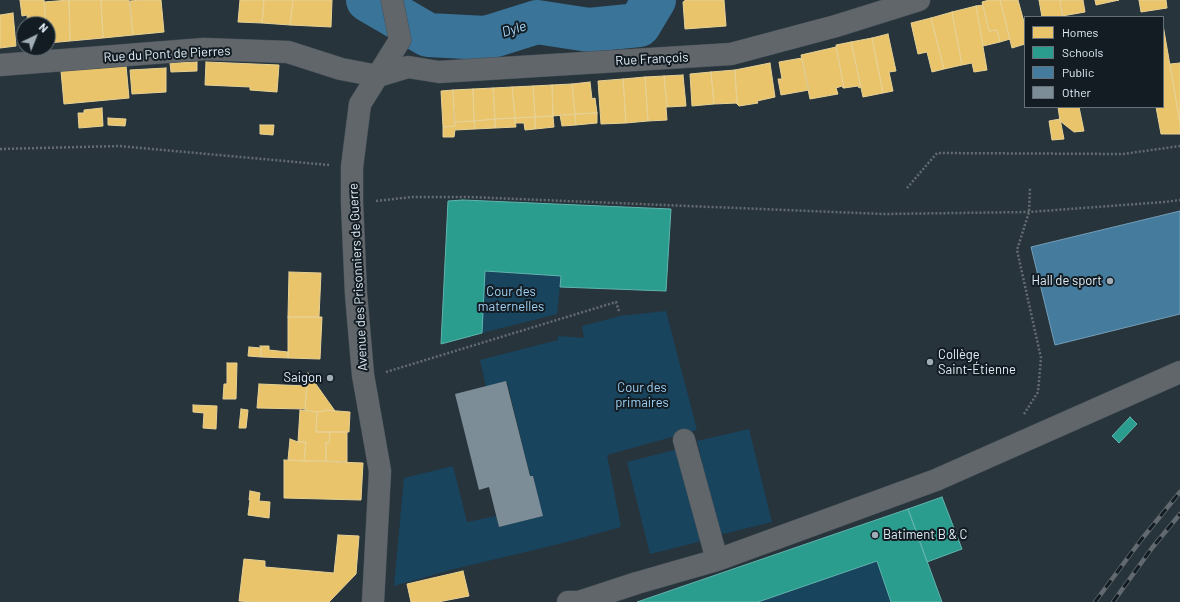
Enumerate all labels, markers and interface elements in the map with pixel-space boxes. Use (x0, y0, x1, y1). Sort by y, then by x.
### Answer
north arrow (16, 16, 56, 56)
legend (1024, 16, 1164, 108)
water label: Dyle (500, 17, 528, 41)
text: N (37, 20, 51, 35)
text: Homes (1062, 25, 1098, 39)
street label: Rue du Pont de Pierres (103, 43, 231, 65)
text: Schools (1062, 45, 1103, 59)
street label: Rue François (615, 49, 689, 69)
text: Public (1062, 65, 1094, 79)
text: Other (1062, 85, 1091, 99)
street label: Avenue des Prisonniers de Guerre (345, 183, 371, 371)
place label: Hall de sport (1032, 273, 1102, 289)
marker: Hall de sport (1105, 276, 1115, 286)
park label: Cour des maternelles (478, 284, 544, 315)
place label: Collège Saint-Étienne (938, 347, 1016, 378)
marker: Collège Saint-Étienne (925, 357, 935, 367)
place label: Saigon (283, 370, 322, 386)
marker: Saigon (325, 373, 335, 383)
park label: Cour des primaires (615, 380, 669, 411)
place label: Batiment B & C (883, 527, 967, 543)
marker: Batiment B & C (870, 530, 880, 540)

